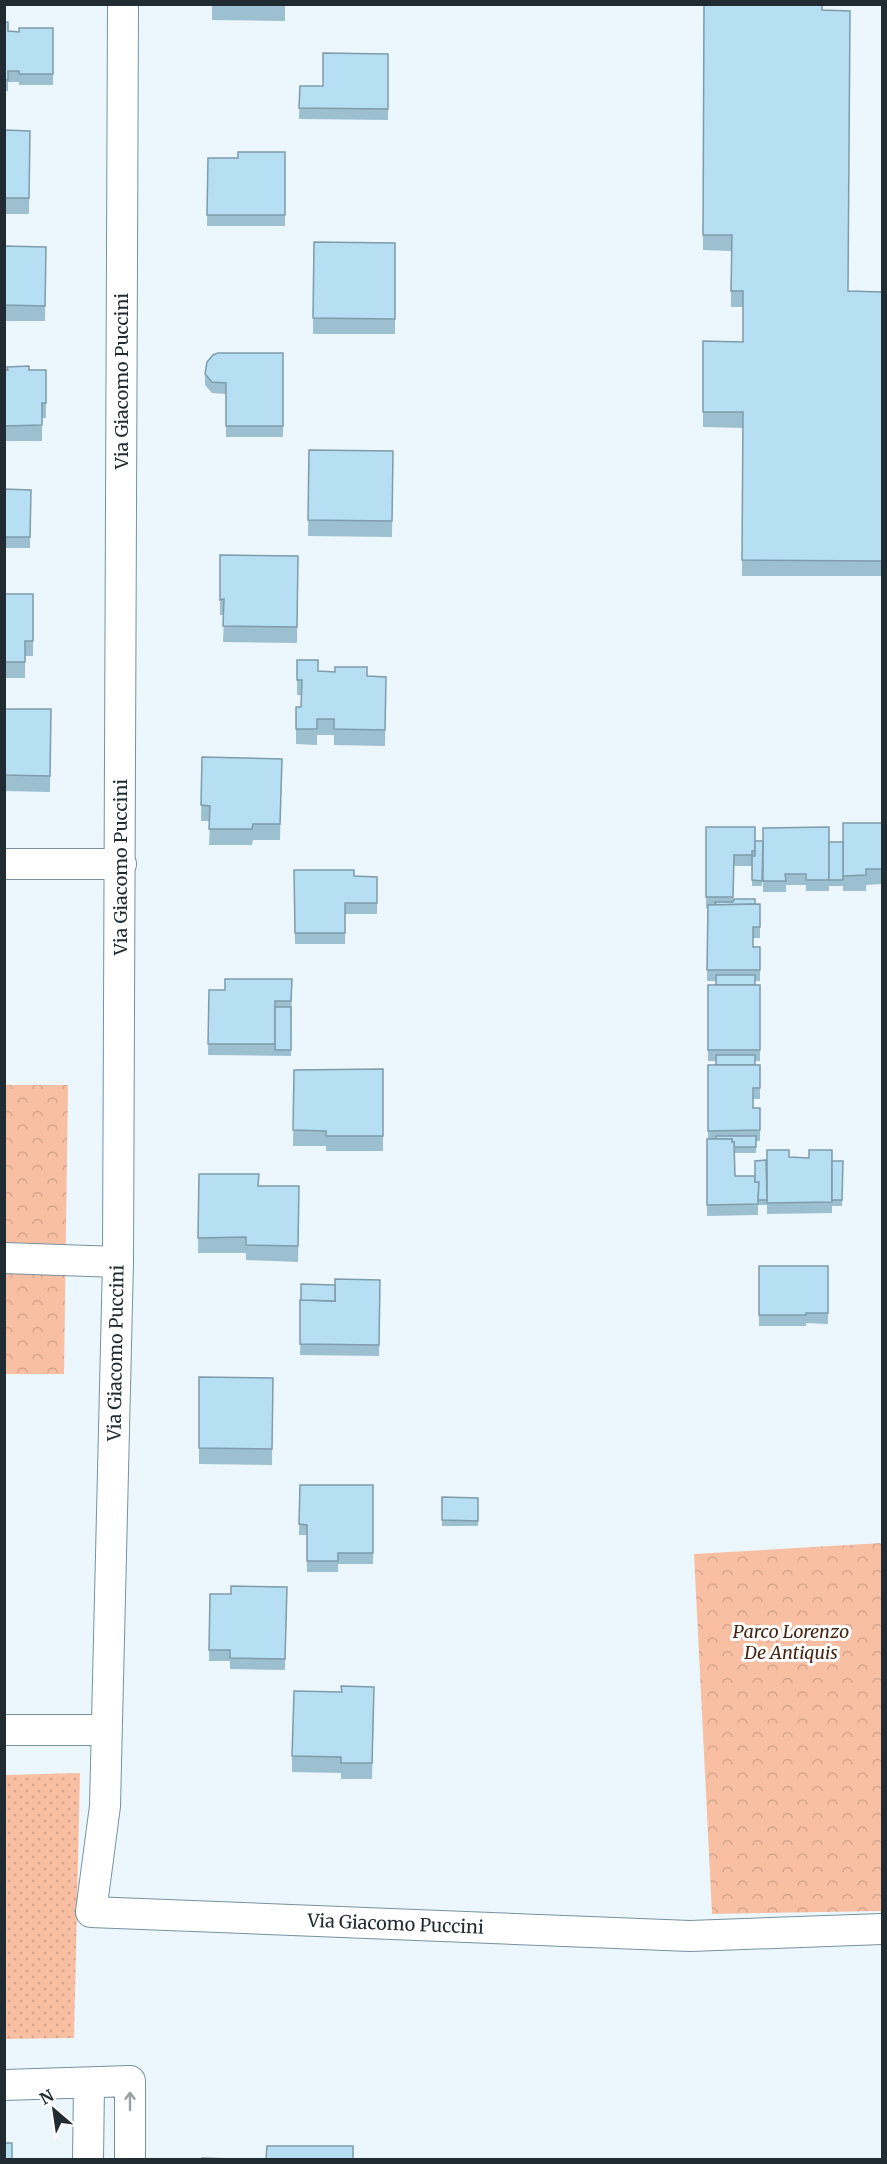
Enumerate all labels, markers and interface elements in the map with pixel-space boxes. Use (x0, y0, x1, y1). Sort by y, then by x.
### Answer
street label: Via Giacomo Puccini (110, 293, 133, 470)
street label: Via Giacomo Puccini (109, 779, 132, 956)
street label: Via Giacomo Puccini (102, 1264, 129, 1442)
park label: Parco Lorenzo De Antiquis (733, 1620, 849, 1664)
street label: Via Giacomo Puccini (306, 1909, 485, 1939)
north arrow (24, 2080, 84, 2140)
text: N (36, 2085, 57, 2109)
one-way arrow (124, 2092, 136, 2112)

